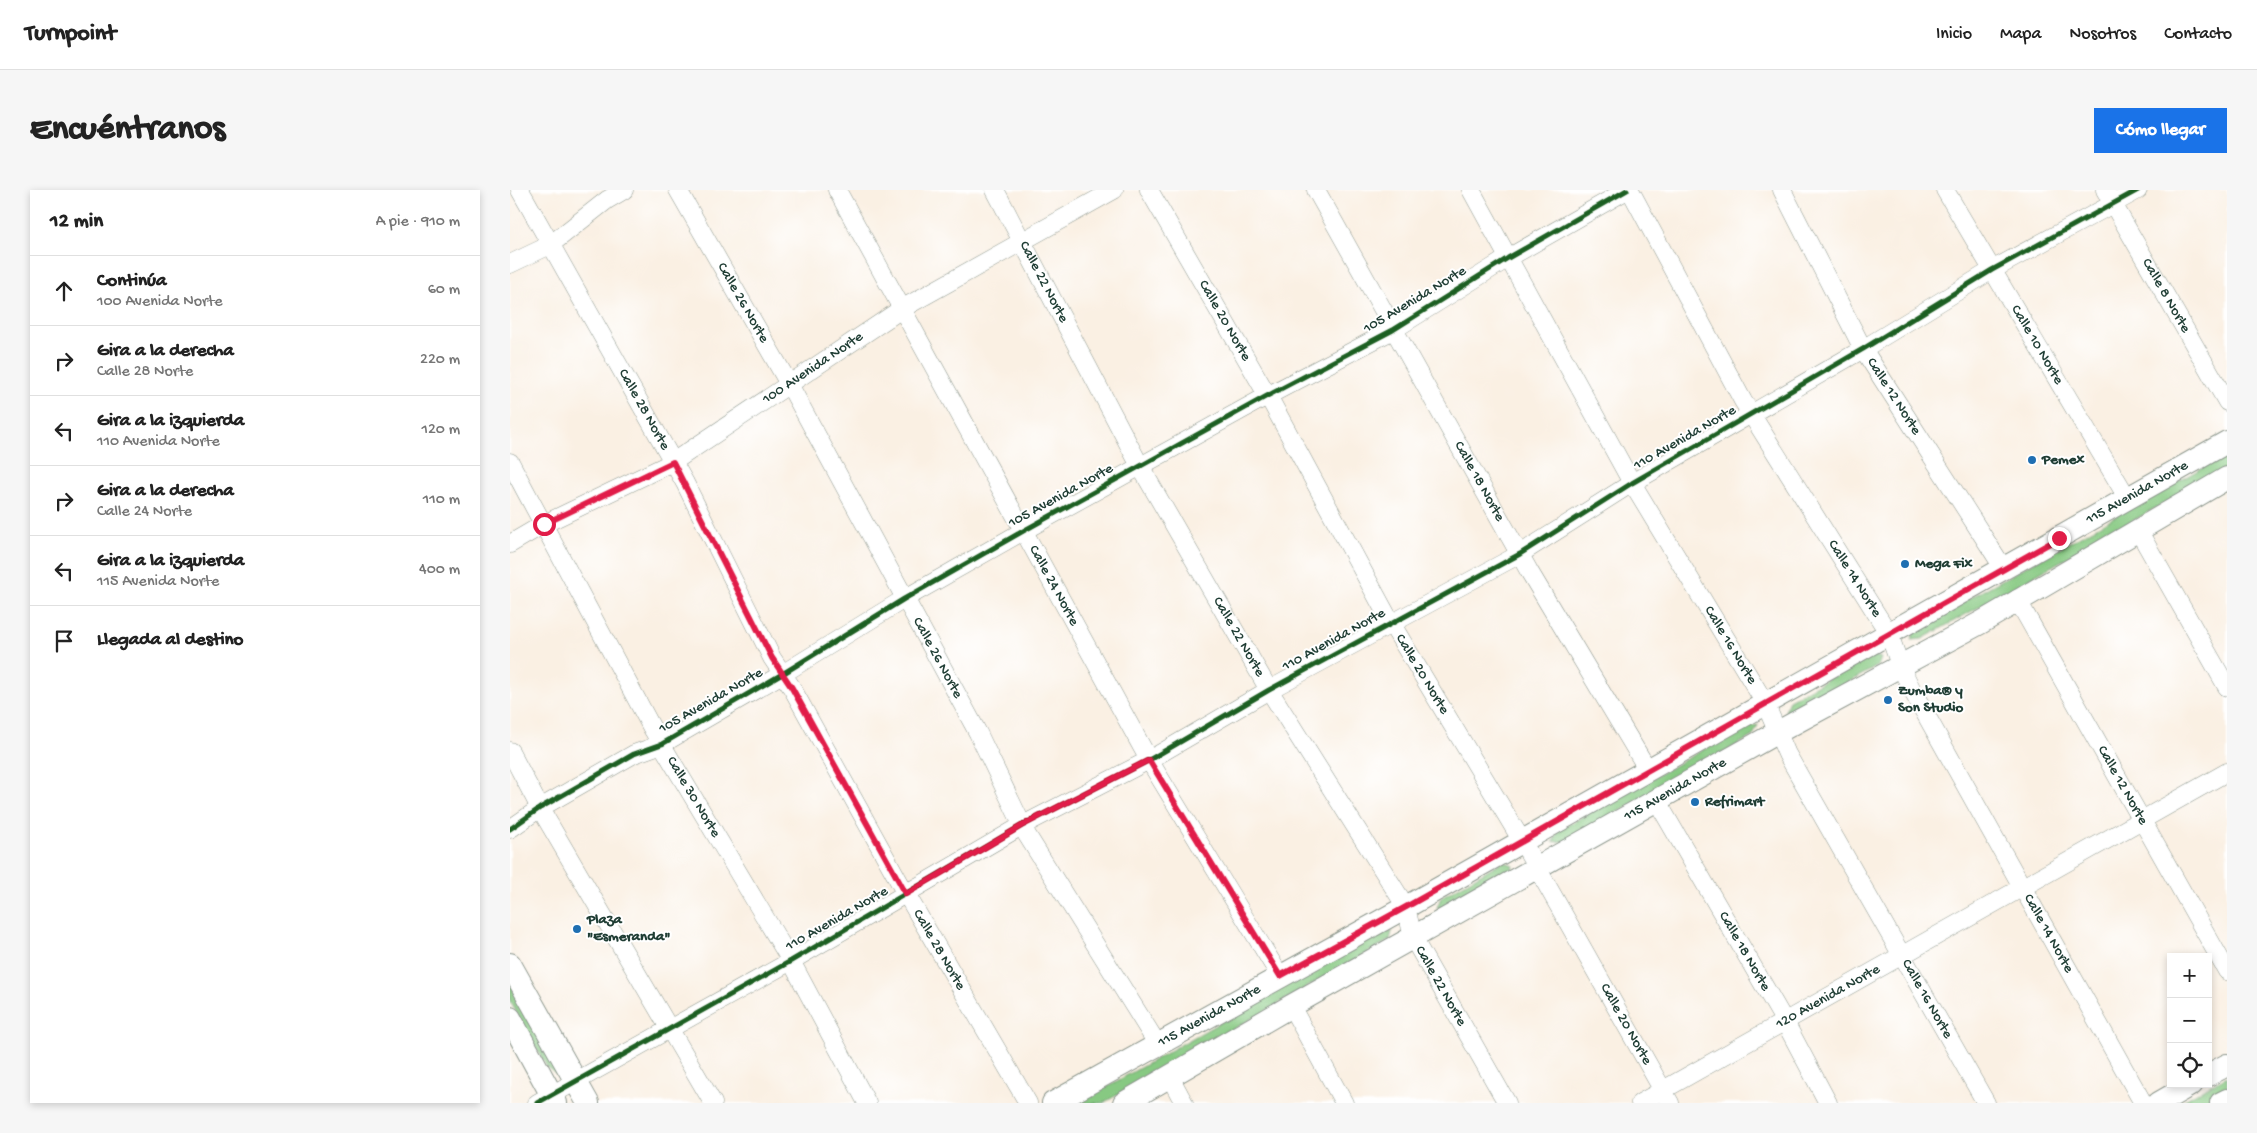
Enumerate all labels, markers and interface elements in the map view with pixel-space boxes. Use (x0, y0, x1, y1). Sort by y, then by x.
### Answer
text: Turnpoint (25, 20, 116, 49)
text: Inicio (1936, 24, 1972, 45)
text: Mapa (2000, 24, 2041, 45)
text: Nosotros (2069, 24, 2136, 45)
text: Contacto (2164, 24, 2232, 45)
button: Cómo llegar (2094, 108, 2227, 153)
text: Encuéntranos (30, 110, 225, 151)
text: 12 min (50, 210, 103, 235)
text: A pie · 910 m (376, 213, 460, 232)
street label: Calle 22 Norte (1015, 238, 1072, 326)
street label: Calle 8 Norte (2137, 255, 2194, 336)
street label: Calle 26 Norte (712, 259, 773, 346)
street label: 105 Avenida Norte (1359, 262, 1470, 338)
text: Continúa (97, 270, 167, 293)
icon: ahead (50, 277, 78, 305)
street label: Calle 20 Norte (1194, 277, 1255, 365)
text: 60 m (428, 281, 460, 300)
text: 100 Avenida Norte (97, 293, 223, 312)
street label: Calle 10 Norte (2006, 302, 2067, 388)
street label: 100 Avenida Norte (758, 328, 867, 409)
text: Gira a la derecha (97, 340, 234, 363)
icon: right (50, 347, 78, 375)
text: 220 m (420, 351, 460, 370)
street label: Calle 12 Norte (1862, 355, 1925, 439)
text: Calle 28 Norte (97, 363, 193, 382)
street label: Calle 28 Norte (614, 366, 674, 454)
street label: 110 Avenida Norte (1630, 401, 1740, 475)
text: Gira a la izquierda (97, 410, 244, 433)
icon: left (50, 417, 78, 445)
text: 120 m (421, 421, 460, 440)
text: 110 Avenida Norte (97, 433, 220, 452)
street label: Calle 18 Norte (1449, 438, 1509, 525)
place label: Pemex (2041, 451, 2084, 469)
marker: Pemex (2026, 454, 2038, 466)
street label: 115 Avenida Norte (2082, 457, 2192, 529)
street label: 105 Avenida Norte (1005, 460, 1117, 533)
text: Gira a la derecha (97, 480, 234, 503)
icon: right (50, 487, 78, 515)
text: 110 m (423, 491, 460, 510)
text: Calle 24 Norte (97, 503, 192, 522)
route start (533, 513, 556, 536)
route end (2048, 527, 2071, 550)
street label: Calle 14 Norte (1823, 537, 1885, 621)
street label: Calle 24 Norte (1024, 542, 1083, 629)
text: Gira a la izquierda (97, 550, 244, 573)
place label: Mega Fix (1915, 555, 1972, 573)
icon: left (50, 557, 78, 585)
marker: Mega Fix (1899, 558, 1911, 570)
text: 400 m (419, 561, 460, 580)
text: 115 Avenida Norte (97, 573, 219, 592)
street label: Calle 22 Norte (1208, 594, 1269, 680)
street label: Calle 16 Norte (1700, 603, 1761, 688)
street label: 110 Avenida Norte (1278, 604, 1389, 676)
street label: Calle 26 Norte (908, 614, 967, 702)
icon: arrive (50, 627, 78, 655)
text: Llegada al destino (97, 629, 243, 652)
street label: Calle 20 Norte (1391, 631, 1453, 718)
street label: 105 Avenida Norte (655, 664, 766, 739)
place label: Zumba® y Son Studio (1898, 682, 1964, 717)
marker: Zumba® y Son Studio (1882, 694, 1894, 706)
street label: Calle 12 Norte (2093, 743, 2152, 828)
street label: Calle 30 Norte (662, 753, 724, 841)
street label: 115 Avenida Norte (1620, 754, 1730, 826)
place label: Refrimart (1704, 793, 1766, 811)
marker: Refrimart (1689, 796, 1701, 808)
street label: 110 Avenida Norte (782, 882, 892, 956)
street label: Calle 14 Norte (2019, 891, 2078, 977)
street label: Calle 28 Norte (908, 906, 969, 994)
street label: Calle 18 Norte (1714, 909, 1774, 995)
place label: Plaza "Esmeranda" (586, 911, 671, 946)
marker: Plaza "Esmeranda" (571, 923, 583, 935)
street label: Calle 22 Norte (1410, 943, 1470, 1030)
map controls (2167, 953, 2212, 1088)
button: + (2167, 953, 2212, 998)
street label: Calle 16 Norte (1897, 956, 1957, 1042)
street label: 120 Avenida Norte (1772, 960, 1884, 1034)
street label: 115 Avenida Norte (1154, 980, 1264, 1052)
street label: Calle 20 Norte (1595, 980, 1656, 1068)
button: − (2167, 998, 2212, 1043)
button: locate (2167, 1043, 2212, 1088)

